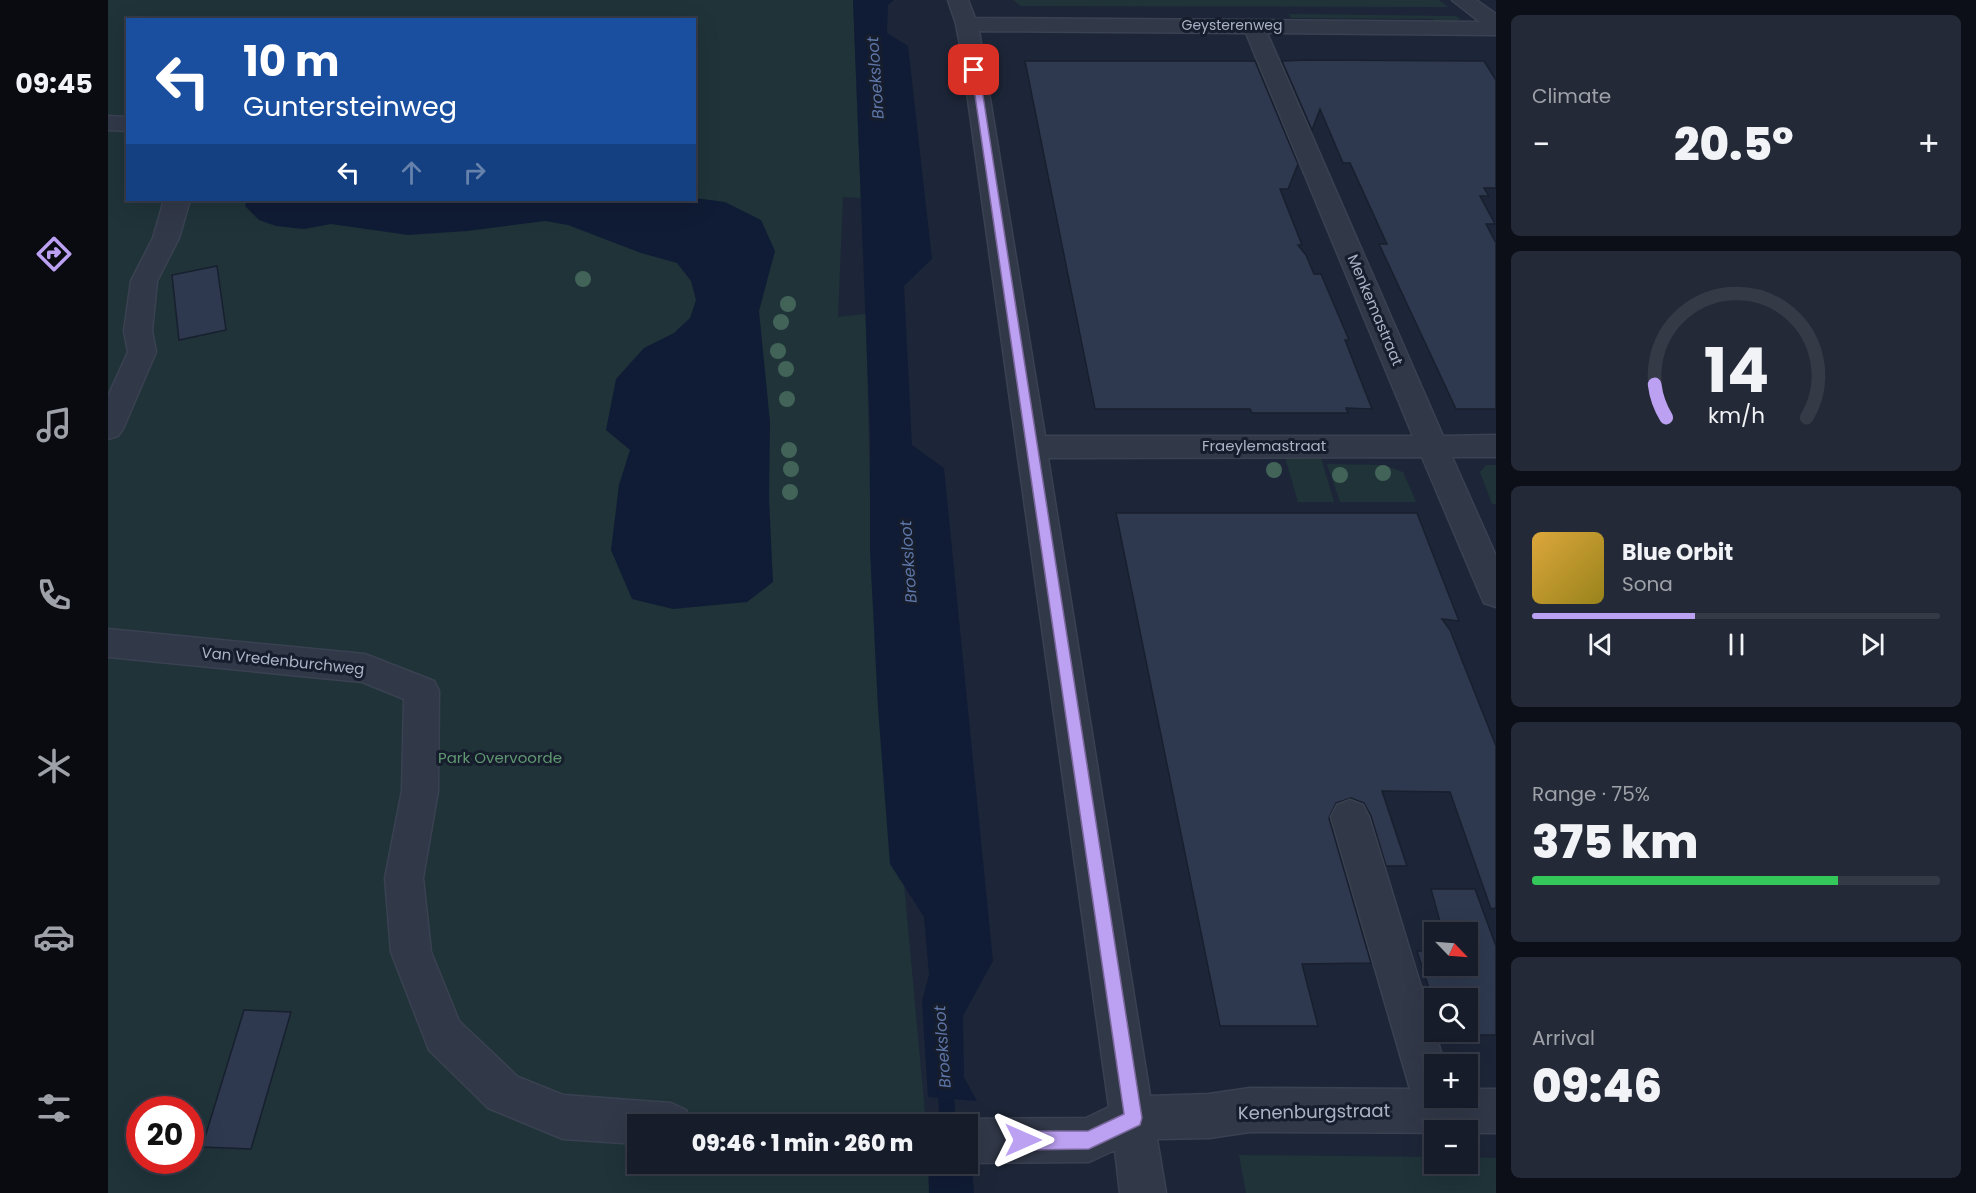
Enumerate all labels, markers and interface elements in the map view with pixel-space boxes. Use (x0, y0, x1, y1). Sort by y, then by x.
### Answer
street label: Geysterenweg (1181, 15, 1283, 35)
text: 10 m (243, 32, 340, 91)
water label: Broeksloot (861, 35, 890, 120)
icon: left (144, 42, 222, 120)
pin (948, 44, 999, 95)
icon: arrive (957, 53, 990, 86)
text: 09:45 (15, 65, 93, 102)
text: Climate (1532, 82, 1611, 110)
text: Guntersteinweg (243, 88, 457, 125)
text: 20.5° (1674, 113, 1794, 176)
text: − (1532, 121, 1550, 168)
text: + (1917, 121, 1940, 168)
icon: left (332, 156, 365, 189)
icon: ahead (395, 156, 428, 189)
icon: right (458, 156, 491, 189)
icon: directions (33, 233, 75, 275)
street label: Menkemastraat (1343, 251, 1408, 369)
text: 14 (1703, 326, 1769, 414)
text: km/h (1707, 400, 1765, 431)
icon: music (33, 404, 75, 446)
street label: Fraeylemastraat (1202, 435, 1326, 456)
water label: Broeksloot (894, 519, 923, 604)
text: Blue Orbit (1622, 537, 1733, 568)
text: Sona (1622, 570, 1673, 598)
icon: phone (33, 574, 75, 616)
icon: previous (1584, 628, 1617, 661)
icon: pause (1720, 628, 1753, 661)
icon: next (1856, 628, 1889, 661)
street label: Van Vredenburchweg (201, 642, 366, 680)
icon: climate (33, 745, 75, 787)
park label: Park Overvoorde (438, 747, 562, 768)
text: Range · 75% (1532, 780, 1650, 808)
text: 375 km (1532, 811, 1698, 874)
icon: car (33, 916, 75, 958)
north arrow (1424, 922, 1478, 976)
map controls (1424, 922, 1478, 1174)
button: search (1424, 988, 1478, 1042)
water label: Broeksloot (928, 1004, 957, 1089)
text: Arrival (1532, 1024, 1595, 1052)
button: + (1424, 1054, 1478, 1108)
text: 09:46 (1532, 1055, 1662, 1118)
icon: filters (33, 1087, 75, 1129)
speed limit sign: 20 (126, 1096, 204, 1174)
street label: Kenenburgstraat (1238, 1098, 1390, 1125)
position arrow (991, 1108, 1055, 1172)
button: − (1424, 1120, 1478, 1174)
text: 09:46 · 1 min · 260 m (692, 1128, 913, 1159)

